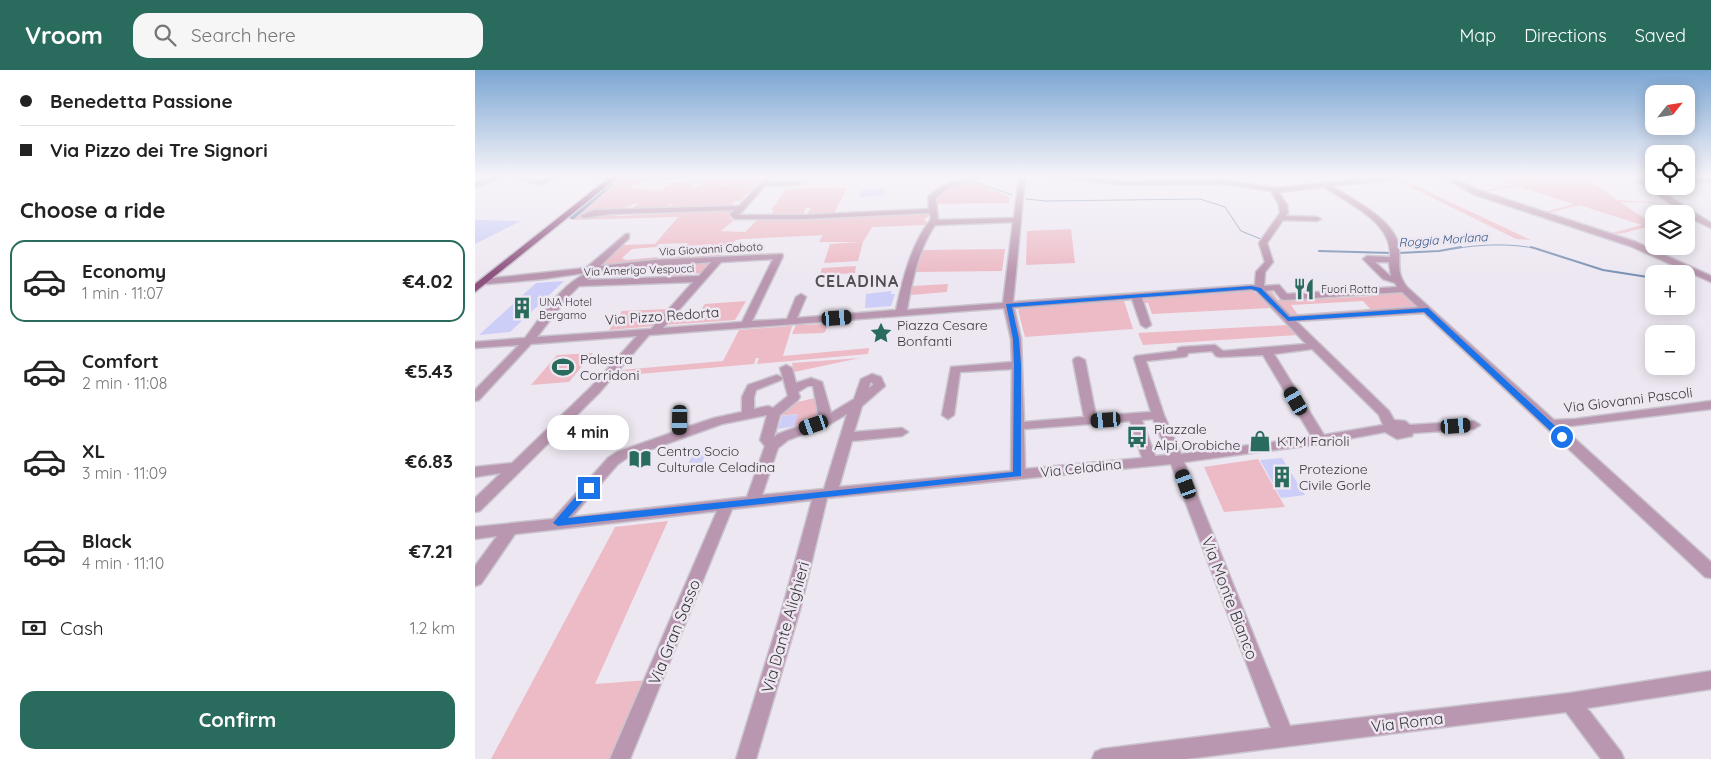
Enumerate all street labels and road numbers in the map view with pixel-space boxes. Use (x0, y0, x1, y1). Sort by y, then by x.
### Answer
street label: Via Giovanni Caboto (659, 239, 764, 259)
street label: Via Amerigo Vespucci (583, 261, 695, 279)
street label: Via Pizzo Redorta (604, 303, 720, 329)
street label: Via Giovanni Pascoli (1562, 383, 1694, 417)
street label: Via Celadina (1040, 455, 1122, 481)
street label: Via Monte Bianco (1197, 534, 1263, 662)
street label: Via Dante Alighieri (757, 559, 813, 695)
street label: Via Gran Sasso (644, 576, 704, 688)
street label: Via Roma (1370, 708, 1444, 736)

